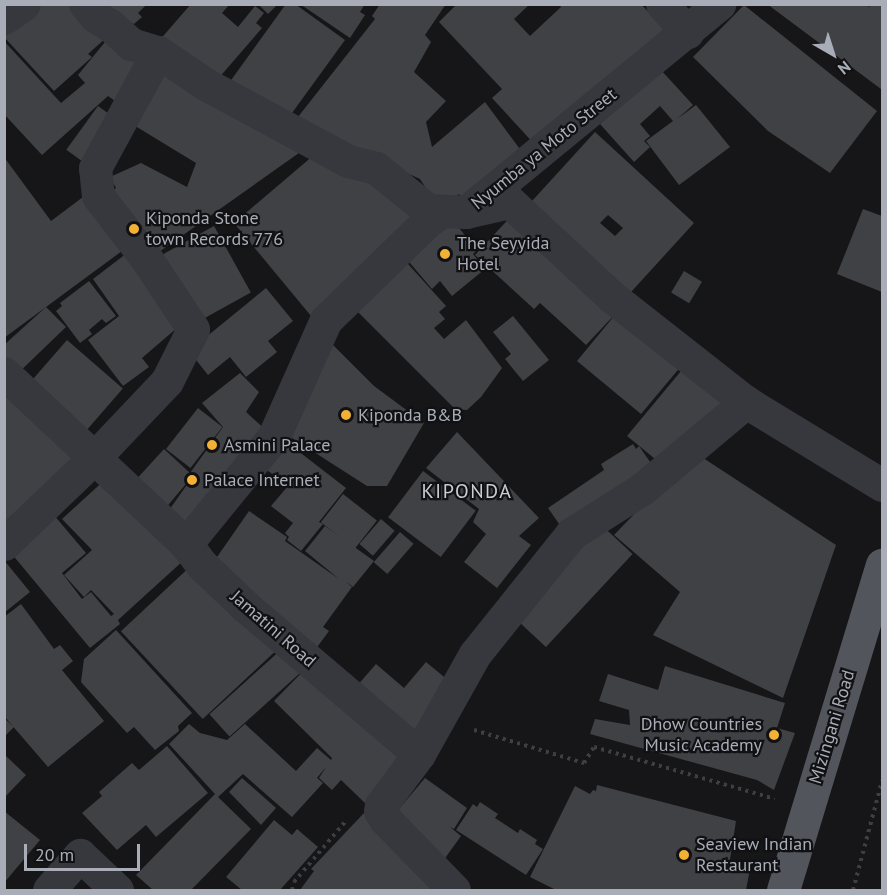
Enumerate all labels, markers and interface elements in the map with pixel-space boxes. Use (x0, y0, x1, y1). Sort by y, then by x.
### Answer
north arrow (803, 24, 863, 84)
text: N (834, 57, 855, 79)
street label: Nyumba ya Moto Street (467, 84, 621, 214)
place label: Kiponda Stone town Records 776 (146, 208, 283, 250)
marker: Kiponda Stone town Records 776 (127, 222, 141, 236)
place label: The Seyyida Hotel (457, 233, 549, 276)
marker: The Seyyida Hotel (438, 247, 452, 261)
place label: Kiponda B&B (358, 404, 462, 426)
marker: Kiponda B&B (339, 408, 353, 422)
place label: Asmini Palace (224, 434, 330, 456)
marker: Asmini Palace (205, 438, 219, 452)
place label: Palace Internet (204, 469, 320, 491)
marker: Palace Internet (185, 473, 199, 487)
district label: KIPONDA (422, 479, 512, 503)
street label: Jamatini Road (226, 586, 320, 672)
street label: Mizingani Road (804, 667, 860, 787)
place label: Dhow Countries Music Academy (640, 714, 762, 756)
marker: Dhow Countries Music Academy (767, 728, 781, 742)
scale bar (27, 832, 142, 870)
place label: Seaview Indian Restaurant (696, 834, 812, 876)
text: 20 m (35, 843, 74, 866)
marker: Seaview Indian Restaurant (677, 848, 691, 862)

